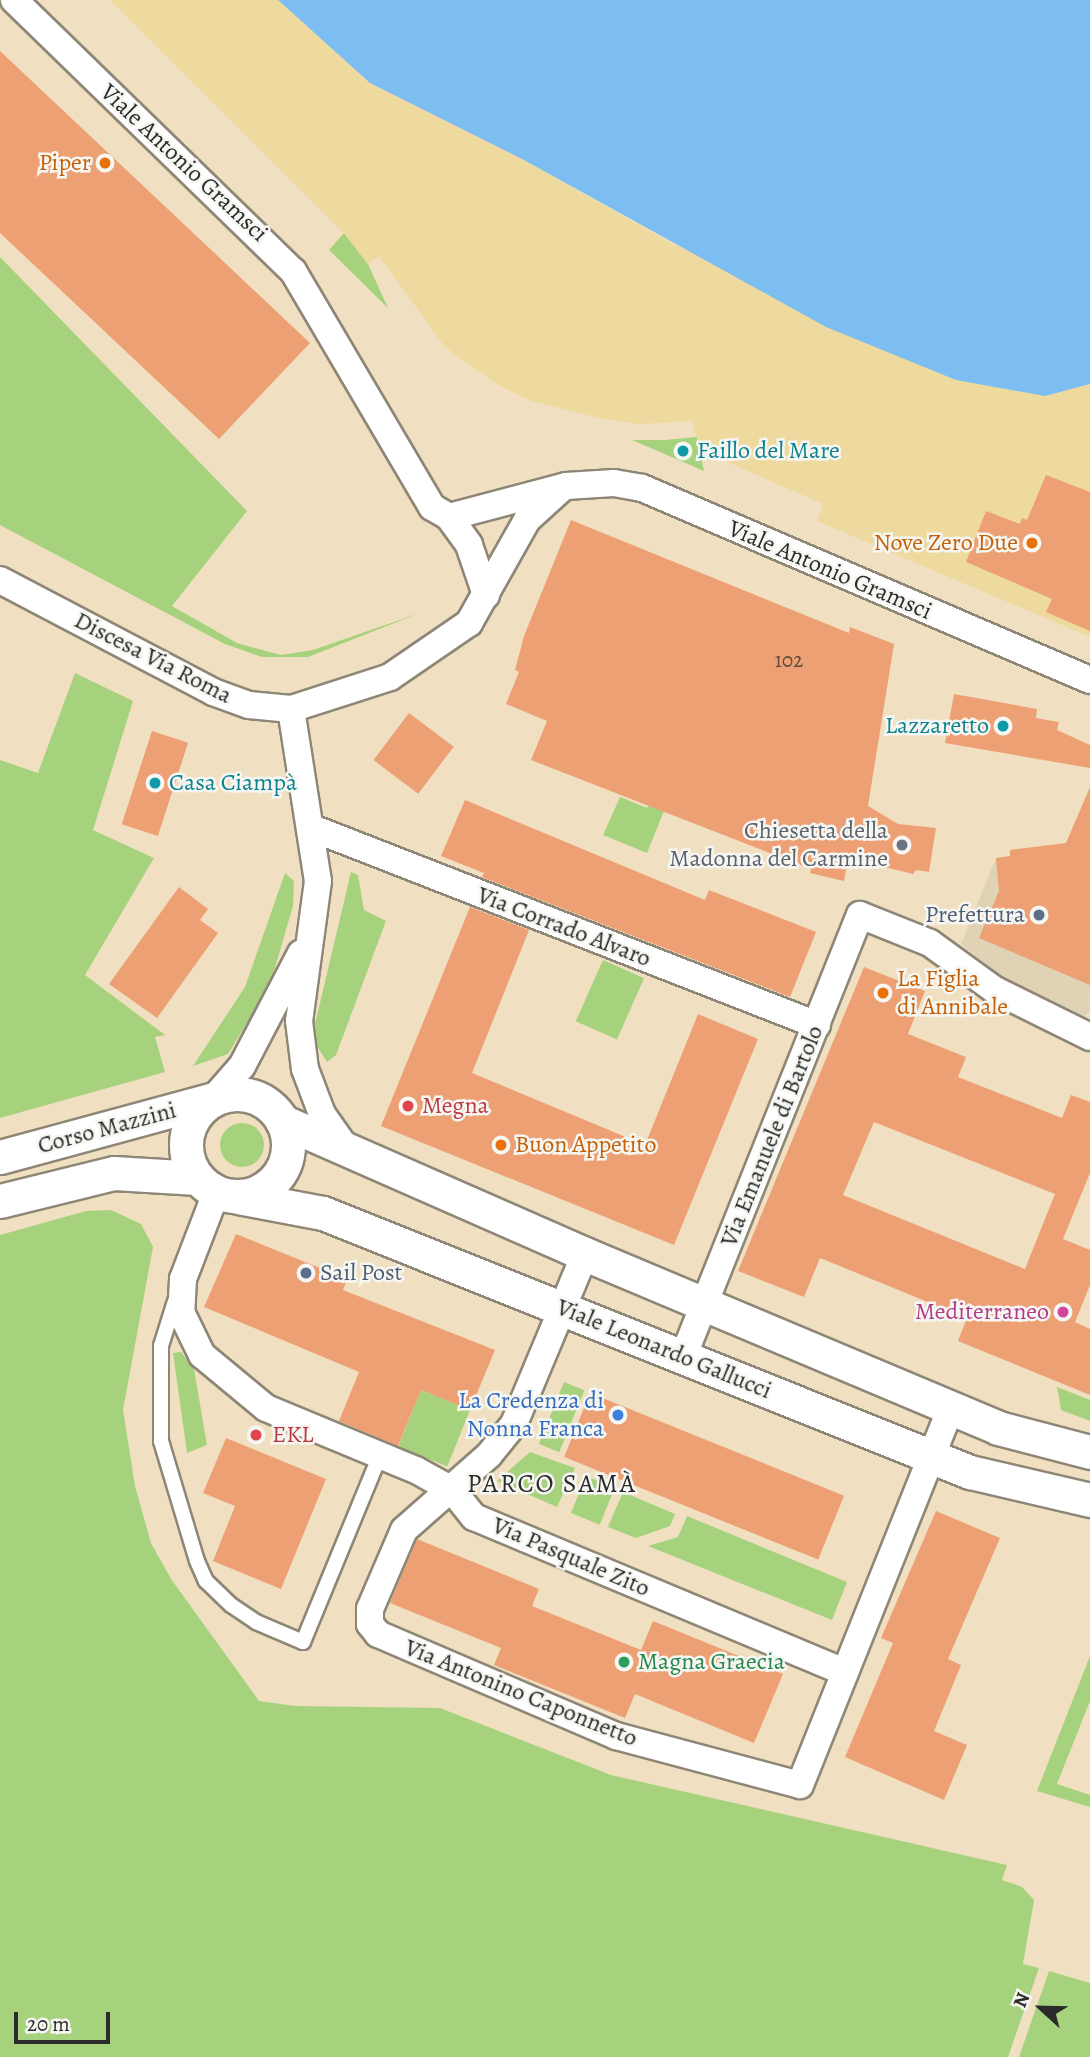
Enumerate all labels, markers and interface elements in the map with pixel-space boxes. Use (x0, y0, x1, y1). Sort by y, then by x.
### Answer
street label: Viale Antonio Gramsci (94, 78, 274, 248)
place label: Piper (39, 149, 91, 177)
marker: Piper (97, 155, 113, 171)
place label: Faillo del Mare (697, 437, 840, 465)
marker: Faillo del Mare (675, 443, 691, 459)
street label: Viale Antonio Gramsci (724, 514, 936, 626)
place label: Nove Zero Due (874, 529, 1018, 557)
marker: Nove Zero Due (1024, 535, 1040, 551)
street label: Discesa Via Roma (69, 606, 237, 710)
house number: 102 (775, 647, 803, 673)
place label: Lazzaretto (885, 712, 989, 740)
marker: Lazzaretto (995, 718, 1011, 734)
place label: Casa Ciampà (169, 769, 297, 797)
marker: Casa Ciampà (147, 775, 163, 791)
place label: Chiesetta della Madonna del Carmine (669, 817, 888, 873)
marker: Chiesetta della Madonna del Carmine (894, 837, 910, 853)
street label: Via Corrado Alvaro (473, 881, 655, 973)
place label: Prefettura (925, 901, 1025, 929)
marker: Prefettura (1031, 907, 1047, 923)
place label: La Figlia di Annibale (897, 965, 1008, 1021)
marker: La Figlia di Annibale (875, 985, 891, 1001)
street label: Via Emanuele di Bartolo (714, 1021, 830, 1251)
place label: Megna (422, 1092, 489, 1120)
street label: Corso Mazzini (35, 1096, 179, 1160)
marker: Megna (400, 1098, 416, 1114)
place label: Buon Appetito (515, 1131, 656, 1159)
marker: Buon Appetito (493, 1137, 509, 1153)
place label: Sail Post (320, 1259, 402, 1287)
marker: Sail Post (298, 1265, 314, 1281)
street label: Viale Leonardo Gallucci (552, 1293, 776, 1405)
place label: Mediterraneo (915, 1298, 1049, 1326)
marker: Mediterraneo (1055, 1304, 1071, 1320)
place label: La Credenza di Nonna Franca (458, 1387, 604, 1443)
marker: La Credenza di Nonna Franca (610, 1407, 626, 1423)
place label: EKL (272, 1421, 313, 1449)
marker: EKL (246, 1425, 266, 1445)
district label: PARCO SAMÀ (468, 1468, 636, 1500)
street label: Via Pasquale Zito (488, 1511, 654, 1603)
street label: Via Antonino Caponnetto (400, 1633, 642, 1753)
place label: Magna Graecia (638, 1648, 785, 1676)
marker: Magna Graecia (616, 1654, 632, 1670)
north arrow (1006, 1973, 1076, 2043)
text: N (1007, 1989, 1036, 2011)
scale bar (18, 1997, 114, 2041)
text: 20 m (27, 2010, 70, 2038)

